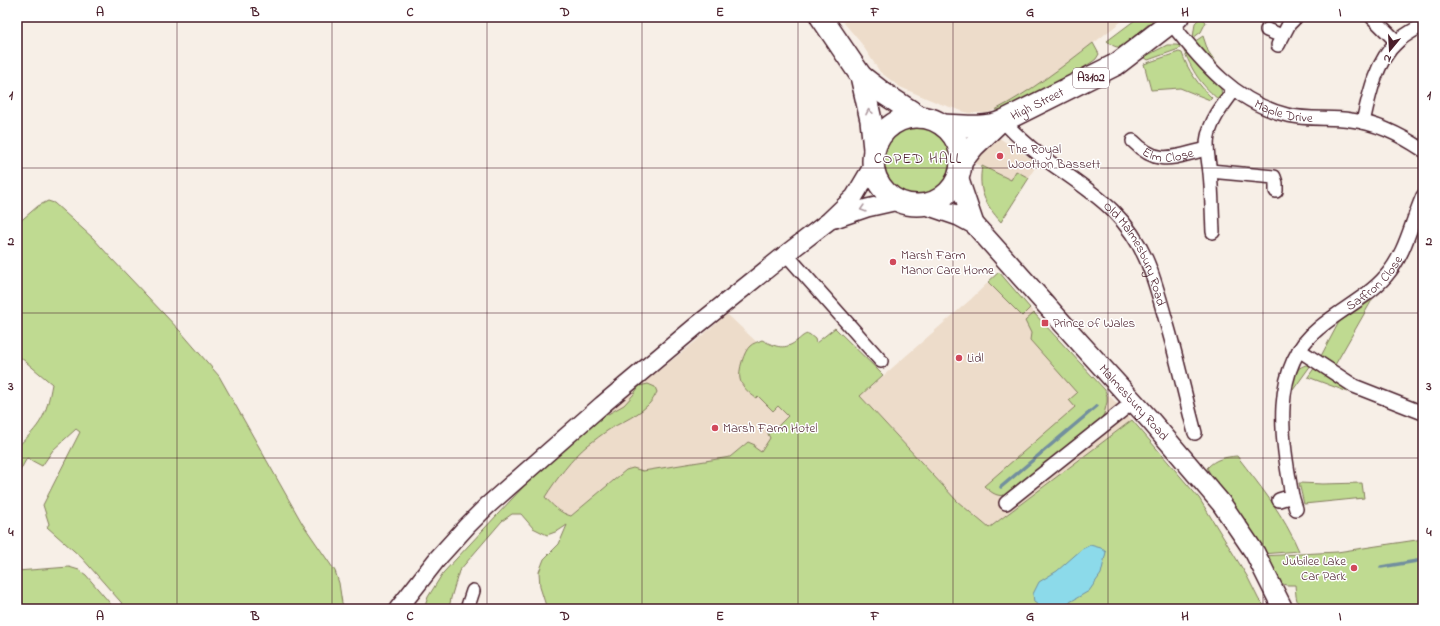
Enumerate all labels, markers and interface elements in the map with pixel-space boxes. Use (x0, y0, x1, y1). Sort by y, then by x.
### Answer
text: A (96, 3, 104, 22)
text: B (250, 3, 260, 22)
text: C (406, 3, 414, 22)
text: D (559, 3, 570, 22)
text: E (716, 3, 724, 22)
text: F (870, 3, 880, 22)
text: G (1026, 3, 1034, 22)
text: H (1181, 3, 1189, 22)
text: I (1338, 3, 1342, 22)
north arrow (1370, 30, 1410, 70)
text: N (1381, 50, 1393, 67)
road number: A3102 (1073, 68, 1109, 88)
street label: High Street (1007, 82, 1068, 125)
text: 1 (9, 86, 14, 105)
text: 1 (1427, 86, 1432, 105)
street label: Maple Drive (1251, 94, 1313, 128)
one-way arrow (866, 109, 874, 115)
place label: The Royal Wootton Bassett (1008, 140, 1101, 174)
street label: Elm Close (1139, 142, 1196, 167)
district label: COPED HALL (874, 148, 962, 170)
marker: The Royal Wootton Bassett (995, 151, 1005, 161)
street label: Old Malmesbury Road (1099, 197, 1171, 309)
one-way arrow (860, 205, 866, 213)
text: 2 (7, 232, 15, 251)
text: 2 (1425, 232, 1433, 251)
place label: Marsh Farm Manor Care Home (901, 246, 994, 280)
street label: Saffron Close (1342, 252, 1407, 315)
marker: Marsh Farm Manor Care Home (888, 257, 898, 267)
place label: Prince of Wales (1053, 314, 1136, 333)
marker: Prince of Wales (1040, 318, 1050, 328)
place label: Lidl (967, 349, 984, 368)
marker: Lidl (954, 353, 964, 363)
street label: Malmesbury Road (1094, 360, 1174, 445)
text: 3 (7, 377, 14, 396)
text: 3 (1425, 377, 1432, 396)
place label: Marsh Farm Hotel (723, 419, 817, 438)
marker: Marsh Farm Hotel (710, 423, 720, 433)
text: 4 (7, 523, 14, 542)
text: 4 (1425, 523, 1432, 542)
place label: Jubilee Lake Car Park (1283, 552, 1346, 586)
marker: Jubilee Lake Car Park (1349, 563, 1359, 573)
text: A (96, 607, 104, 626)
text: B (250, 607, 260, 626)
text: C (406, 607, 414, 626)
text: D (559, 607, 570, 626)
text: E (716, 607, 724, 626)
text: F (870, 607, 880, 626)
text: G (1026, 607, 1034, 626)
text: H (1181, 607, 1189, 626)
text: I (1338, 607, 1342, 626)

